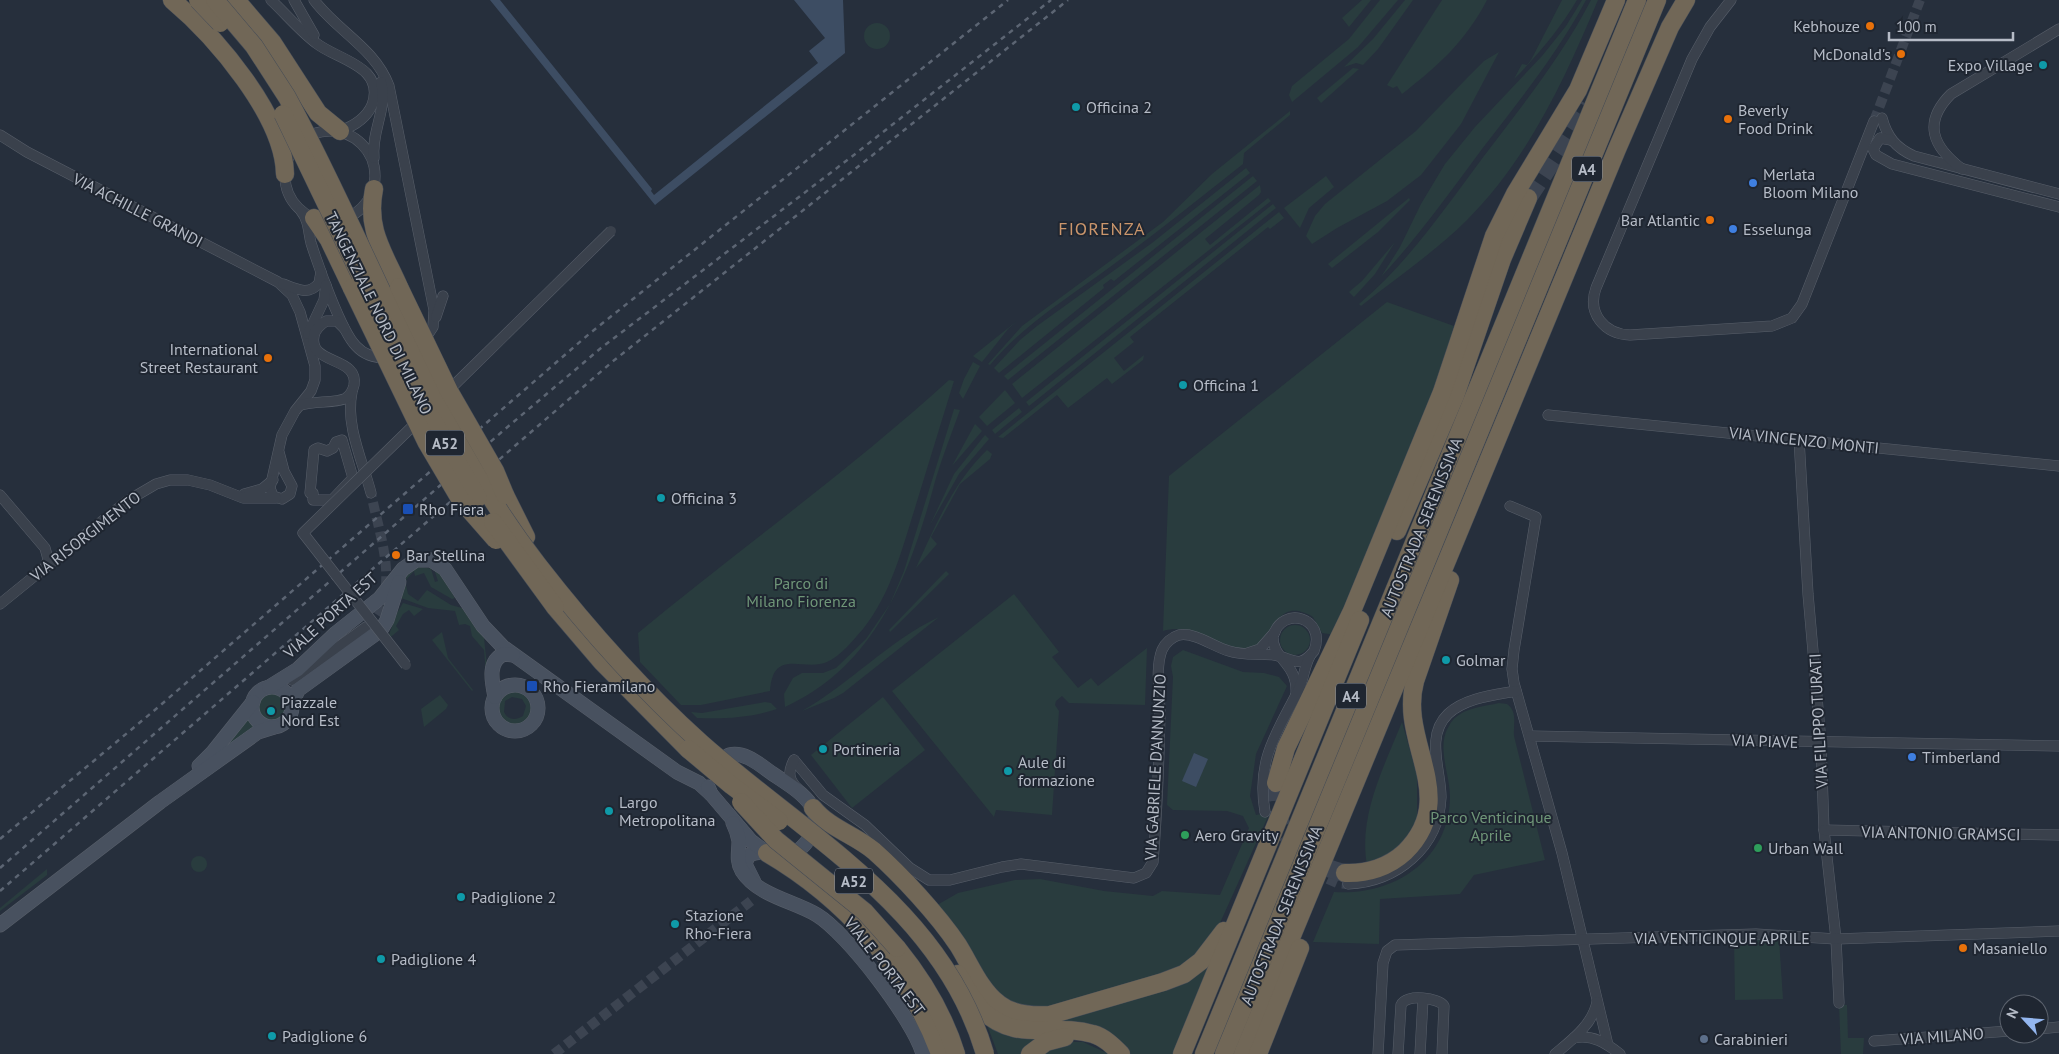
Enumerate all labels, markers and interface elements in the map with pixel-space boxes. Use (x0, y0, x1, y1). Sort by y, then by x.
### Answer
scale bar (1889, 10, 2013, 42)
place label: Kebhouze (1793, 16, 1860, 36)
text: 100 m (1896, 17, 1937, 36)
marker: Kebhouze (1864, 20, 1876, 32)
place label: McDonald's (1813, 44, 1891, 64)
marker: McDonald's (1895, 48, 1907, 60)
place label: Expo Village (1948, 55, 2033, 75)
marker: Expo Village (2037, 59, 2049, 71)
place label: Officina 2 (1086, 97, 1152, 117)
place label: Beverly Food Drink (1738, 100, 1813, 138)
marker: Officina 2 (1070, 101, 1082, 113)
marker: Beverly Food Drink (1722, 113, 1734, 125)
road number: A4 (1572, 156, 1602, 182)
place label: Merlata Bloom Milano (1763, 164, 1858, 202)
street label: VIA ACHILLE GRANDI (69, 168, 206, 251)
marker: Merlata Bloom Milano (1747, 177, 1759, 189)
street label: TANGENZIALE NORD DI MILANO (321, 208, 437, 418)
place label: Bar Atlantic (1621, 210, 1700, 230)
marker: Bar Atlantic (1704, 214, 1716, 226)
district label: FIORENZA (1058, 217, 1146, 240)
place label: Esselunga (1743, 219, 1812, 239)
marker: Esselunga (1727, 223, 1739, 235)
place label: International Street Restaurant (140, 339, 259, 377)
marker: International Street Restaurant (262, 352, 274, 364)
place label: Officina 1 (1193, 375, 1259, 395)
marker: Officina 1 (1177, 379, 1189, 391)
street label: VIA VINCENZO MONTI (1727, 422, 1880, 458)
road number: A52 (426, 430, 464, 456)
street label: AUTOSTRADA SERENISSIMA (1376, 434, 1466, 620)
street label: VIA RISORGIMENTO (25, 487, 144, 586)
place label: Officina 3 (671, 488, 737, 508)
marker: Officina 3 (655, 492, 667, 504)
place label: Rho Fiera (419, 499, 484, 519)
marker: Rho Fiera (401, 502, 415, 516)
place label: Bar Stellina (406, 545, 485, 565)
marker: Bar Stellina (390, 549, 402, 561)
street label: VIALE PORTA EST (278, 568, 381, 663)
park label: Parco di Milano Fiorenza (746, 573, 856, 611)
place label: Golmar (1456, 650, 1506, 670)
street label: VIA FILIPPO TURATI (1804, 653, 1832, 790)
marker: Golmar (1440, 654, 1452, 666)
street label: VIA GABRIELE D'ANNUNZIO (1140, 673, 1170, 862)
place label: Rho Fieramilano (543, 676, 655, 696)
marker: Rho Fieramilano (525, 679, 539, 693)
road number: A4 (1336, 684, 1366, 708)
place label: Piazzale Nord Est (281, 692, 340, 730)
marker: Piazzale Nord Est (265, 705, 277, 717)
street label: VIA PIAVE (1730, 730, 1799, 752)
place label: Portineria (833, 739, 900, 759)
marker: Portineria (817, 743, 829, 755)
place label: Timberland (1922, 747, 2000, 767)
marker: Timberland (1906, 751, 1918, 763)
place label: Aule di formazione (1018, 752, 1095, 790)
marker: Aule di formazione (1002, 765, 1014, 777)
place label: Largo Metropolitana (619, 792, 715, 830)
marker: Largo Metropolitana (603, 805, 615, 817)
park label: Parco Venticinque Aprile (1430, 807, 1552, 845)
street label: AUTOSTRADA SERENISSIMA (1236, 822, 1326, 1008)
street label: VIA ANTONIO GRAMSCI (1860, 822, 2021, 844)
place label: Aero Gravity (1195, 825, 1279, 845)
marker: Aero Gravity (1179, 829, 1191, 841)
place label: Urban Wall (1768, 838, 1843, 858)
marker: Urban Wall (1752, 842, 1764, 854)
road number: A52 (835, 868, 873, 894)
place label: Padiglione 2 (471, 887, 556, 907)
marker: Padiglione 2 (455, 891, 467, 903)
place label: Stazione Rho-Fiera (685, 905, 752, 943)
street label: VIALE PORTA EST (840, 912, 930, 1019)
marker: Stazione Rho-Fiera (669, 918, 681, 930)
street label: VIA VENTICINQUE APRILE (1633, 928, 1810, 948)
place label: Masaniello (1973, 938, 2047, 958)
marker: Masaniello (1957, 942, 1969, 954)
place label: Padiglione 4 (391, 949, 476, 969)
marker: Padiglione 4 (375, 953, 387, 965)
north arrow (1999, 994, 2049, 1044)
text: N (2002, 1005, 2022, 1021)
street label: VIA MILANO (1899, 1023, 1984, 1049)
place label: Padiglione 6 (282, 1026, 367, 1046)
place label: Carabinieri (1714, 1029, 1788, 1049)
marker: Padiglione 6 (266, 1030, 278, 1042)
marker: Carabinieri (1698, 1033, 1710, 1045)

